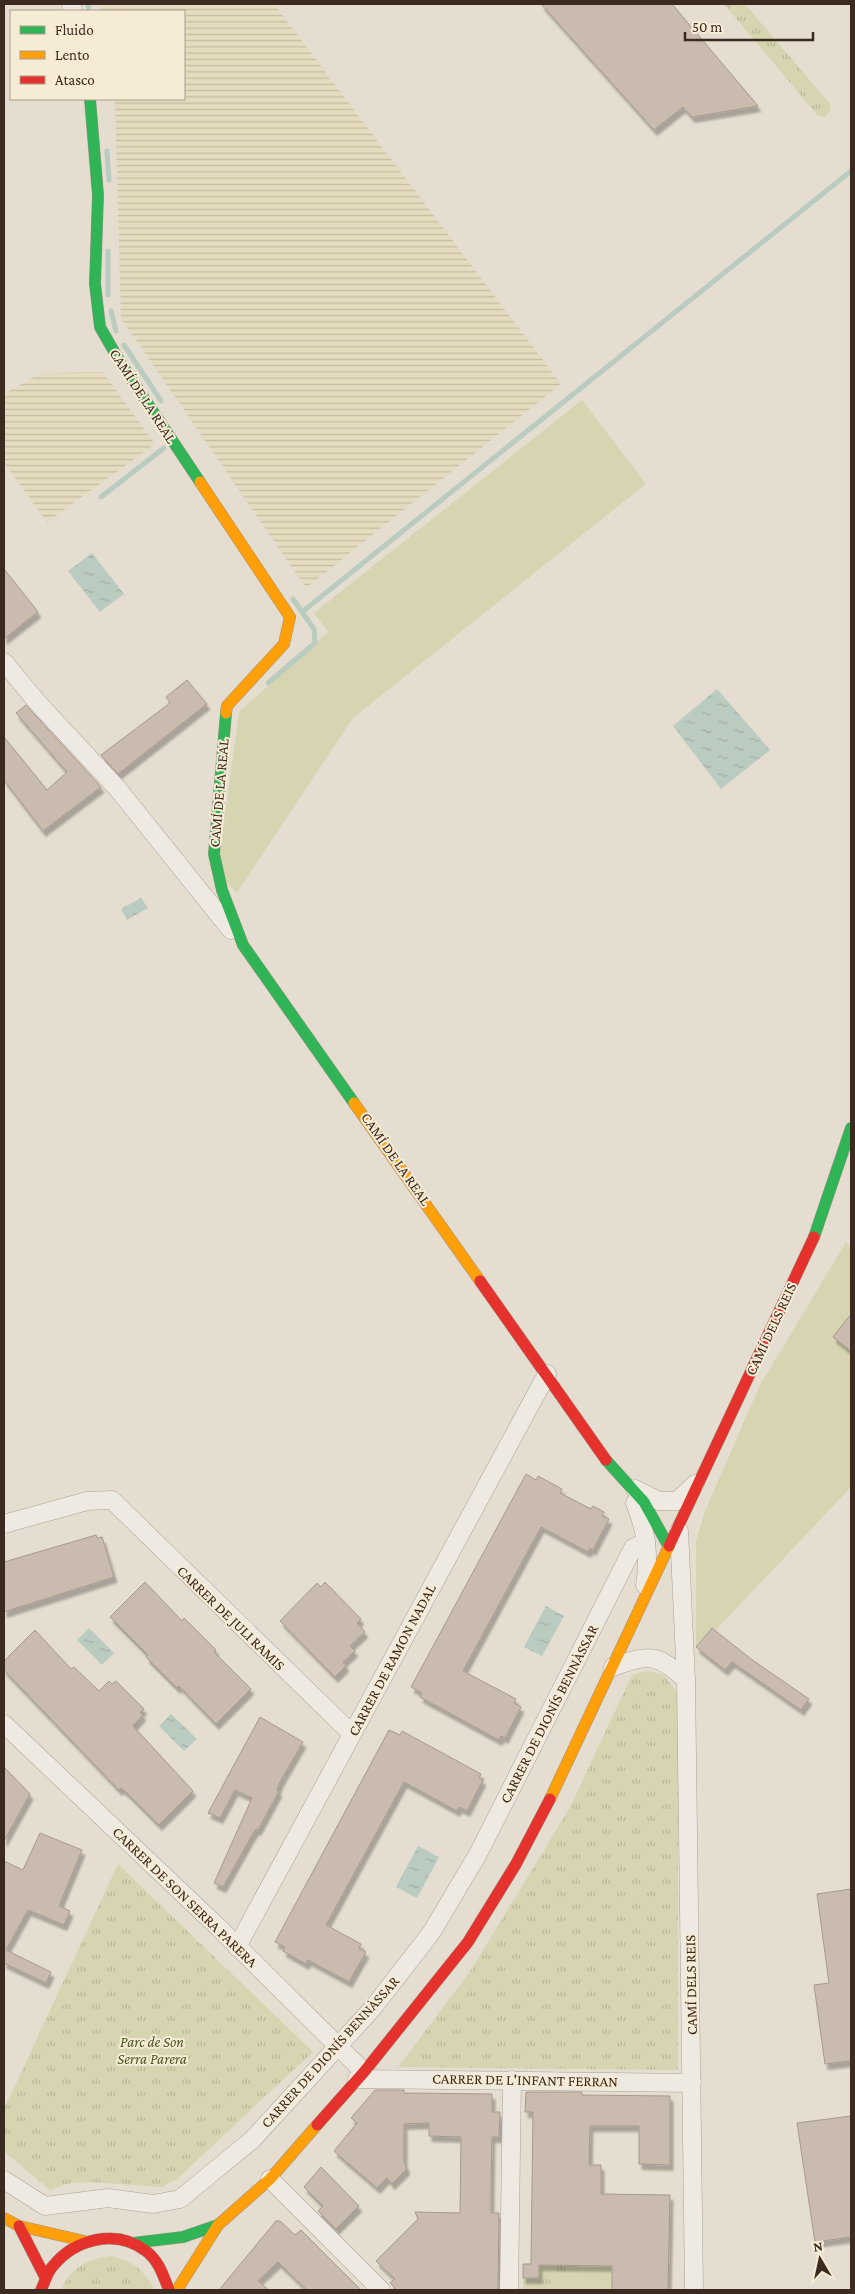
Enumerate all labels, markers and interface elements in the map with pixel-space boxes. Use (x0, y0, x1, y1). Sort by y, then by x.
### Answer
legend (10, 10, 185, 100)
scale bar (685, 10, 812, 42)
text: 50 m (692, 19, 722, 35)
text: Fluido (55, 22, 94, 38)
text: Lento (55, 47, 89, 63)
text: Atasco (55, 72, 95, 88)
street label: CAMÍ DE LA REAL (107, 346, 180, 447)
street label: CAMÍ DE LA REAL (206, 737, 232, 848)
street label: CAMÍ DE LA REAL (358, 1110, 434, 1209)
street label: CAMÍ DELS REIS (743, 1280, 799, 1378)
street label: CARRER DE JULI RAMIS (173, 1562, 288, 1674)
street label: CARRER DE RAMON NADAL (345, 1581, 439, 1739)
street label: CARRER DE DIONÍS BENNÀSSAR (497, 1621, 601, 1806)
street label: CARRER DE SON SERRA PARERA (109, 1824, 261, 1971)
street label: CAMÍ DELS REIS (682, 1935, 700, 2035)
street label: CARRER DE DIONÍS BENNÀSSAR (258, 1972, 403, 2131)
park label: Parc de Son Serra Parera (117, 2034, 187, 2067)
street label: CARRER DE L'INFANT FERRAN (432, 2070, 618, 2090)
north arrow (795, 2234, 845, 2284)
text: N (812, 2237, 824, 2255)

